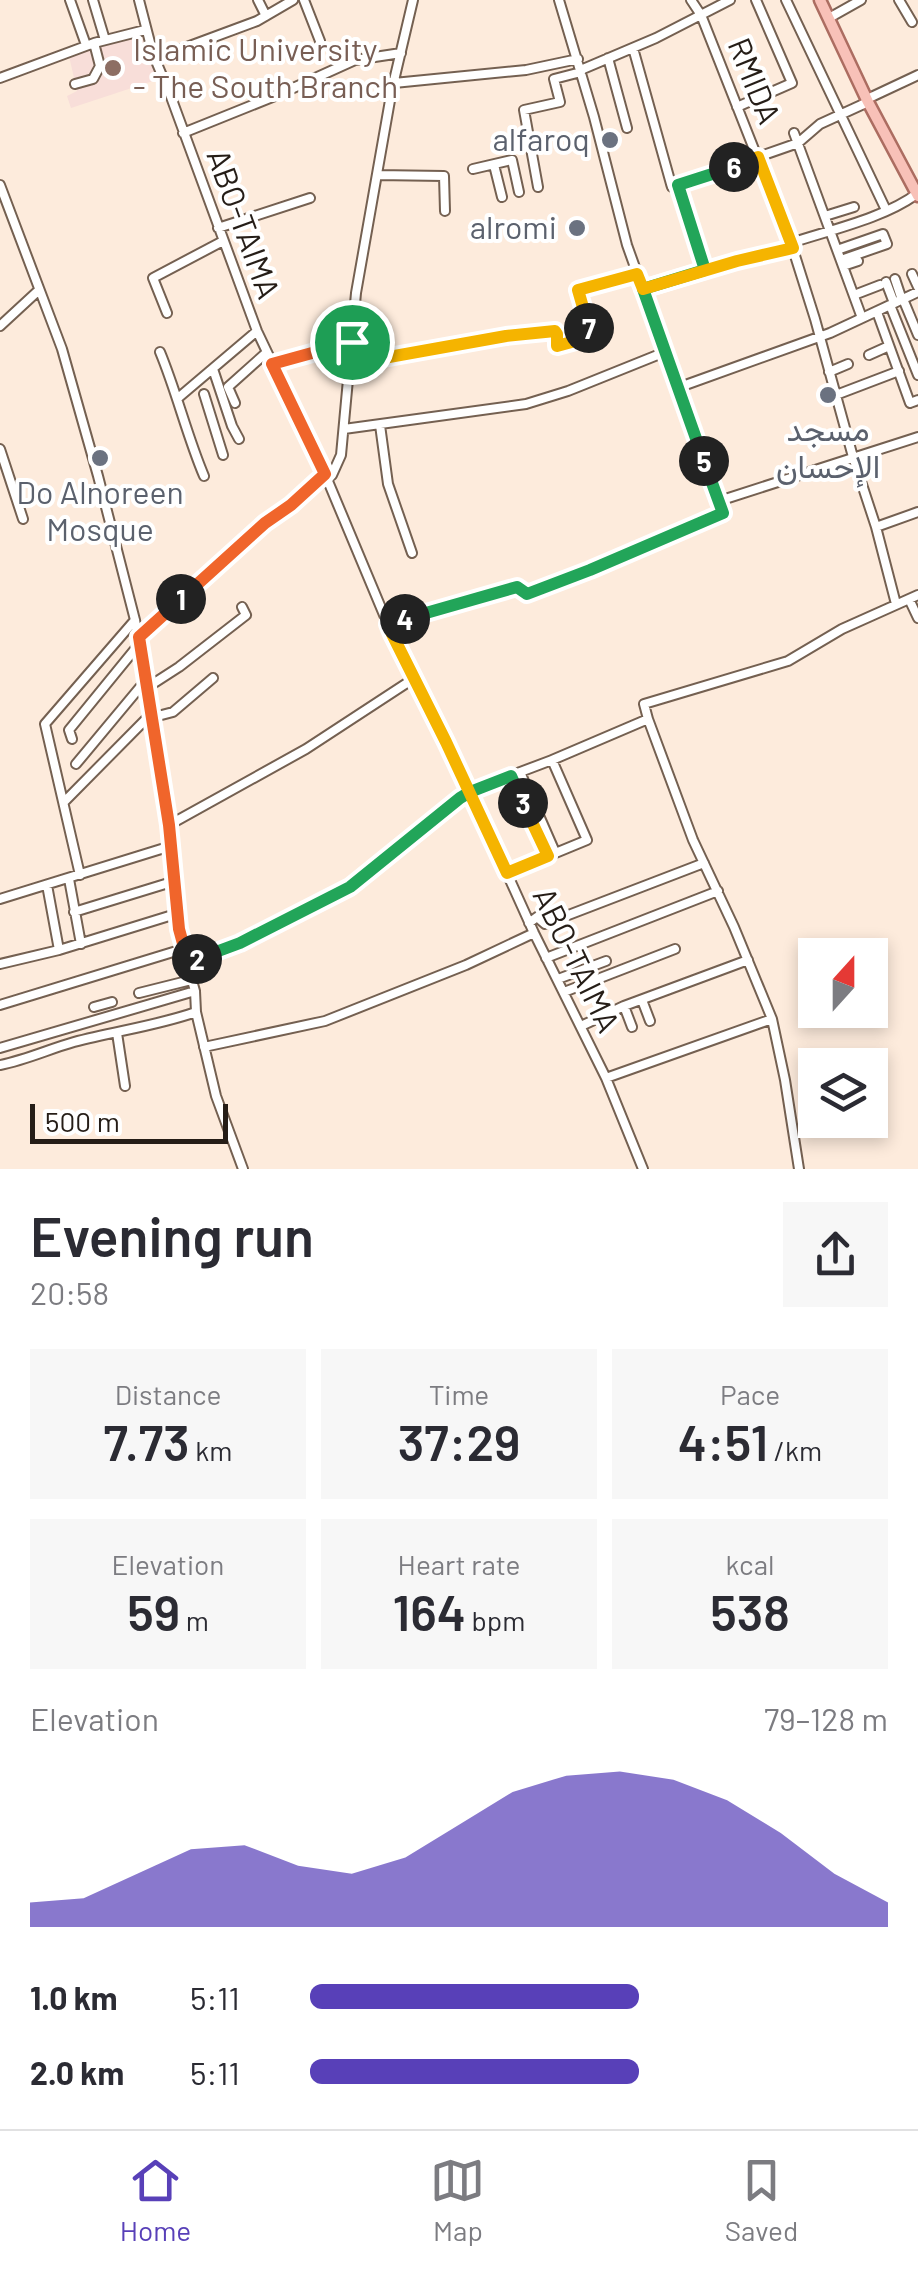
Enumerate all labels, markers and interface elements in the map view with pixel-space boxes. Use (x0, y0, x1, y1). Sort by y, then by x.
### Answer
place label: Islamic University - The South Branch (133, 29, 398, 104)
street label: RMIDA (722, 32, 790, 129)
marker: Islamic University - The South Branch (102, 57, 124, 79)
place label: alfaroq (493, 119, 590, 157)
marker: alfaroq (599, 129, 621, 151)
pin: 6 (709, 142, 759, 192)
street label: ABO-TAIMA (200, 143, 290, 303)
text: 6 (726, 150, 742, 184)
place label: alromi (470, 207, 557, 245)
marker: alromi (566, 217, 588, 239)
pin (310, 300, 395, 385)
pin: 7 (564, 303, 614, 353)
text: 7 (582, 311, 596, 345)
icon: arrive (325, 315, 380, 370)
marker: مسجد الإحسان (817, 384, 839, 406)
place label: مسجد الإحسان (776, 409, 880, 488)
pin: 5 (679, 436, 729, 486)
text: 5 (696, 444, 712, 478)
marker: Do Alnoreen Mosque (89, 447, 111, 469)
place label: Do Alnoreen Mosque (16, 472, 184, 547)
pin: 1 (156, 574, 206, 624)
text: 1 (176, 582, 186, 616)
pin: 4 (380, 594, 430, 644)
text: 4 (397, 602, 413, 636)
pin: 3 (498, 778, 548, 828)
text: 3 (515, 786, 531, 820)
street label: ABO-TAIMA (526, 880, 629, 1038)
pin: 2 (172, 934, 222, 984)
north arrow (798, 938, 888, 1028)
map controls (798, 938, 888, 1138)
text: 2 (189, 942, 205, 976)
button: layers (798, 1048, 888, 1138)
scale bar (30, 1099, 228, 1144)
text: 500 m (45, 1104, 120, 1138)
text: Evening run (30, 1202, 314, 1268)
button: share (783, 1202, 888, 1307)
text: 20:58 (30, 1273, 109, 1311)
text: Distance (115, 1377, 221, 1411)
text: Time (429, 1377, 489, 1411)
text: Pace (720, 1377, 780, 1411)
text: 7.73 (104, 1411, 190, 1471)
text: 37:29 (398, 1411, 520, 1471)
text: 4:51 (678, 1411, 768, 1471)
text: km (190, 1433, 232, 1467)
text: /km (768, 1433, 822, 1467)
text: Elevation (112, 1547, 224, 1581)
text: Heart rate (398, 1547, 520, 1581)
text: kcal (726, 1547, 774, 1581)
text: 59 (127, 1581, 180, 1641)
text: 164 (393, 1581, 466, 1641)
text: 538 (710, 1581, 790, 1641)
text: m (180, 1603, 209, 1637)
text: bpm (466, 1603, 525, 1637)
text: Elevation (30, 1699, 159, 1737)
text: 79–128 m (764, 1699, 888, 1737)
text: 1.0 km (30, 1978, 118, 2016)
text: 5:11 (190, 1978, 240, 2016)
text: 2.0 km (30, 2053, 124, 2091)
text: 5:11 (190, 2053, 240, 2091)
tab: Home (120, 2153, 191, 2247)
tab: Map (430, 2153, 485, 2247)
tab: Saved (725, 2153, 798, 2247)

